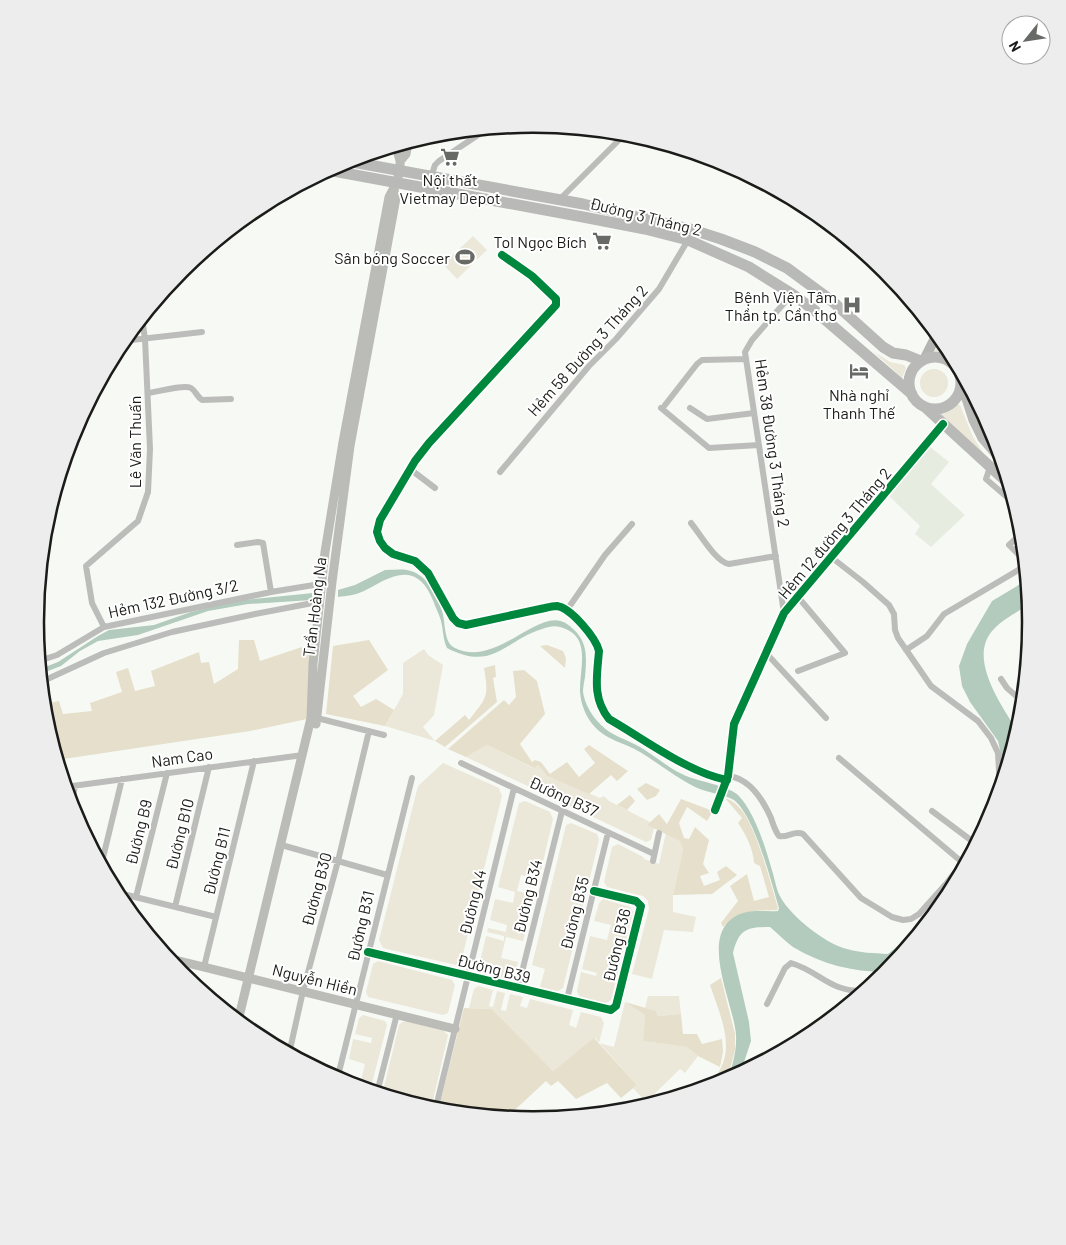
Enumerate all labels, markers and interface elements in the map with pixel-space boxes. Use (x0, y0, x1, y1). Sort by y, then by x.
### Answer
north arrow (1001, 15, 1051, 65)
text: N (1005, 38, 1024, 55)
supermarket icon: Nội thất Vietmay Depot (439, 146, 461, 168)
place label: Nội thất Vietmay Depot (399, 170, 501, 207)
street label: Đường 3 Tháng 2 (588, 193, 704, 239)
supermarket icon: Tol Ngọc Bích (591, 230, 613, 252)
place label: Tol Ngọc Bích (494, 232, 587, 251)
sports icon: Sân bóng Soccer (454, 246, 476, 268)
place label: Sân bóng Soccer (334, 248, 450, 267)
street label: Hẻm 58 Đường 3 Tháng 2 (523, 281, 651, 419)
place label: Bệnh Viện Tâm Thần tp. Cần thơ (725, 287, 837, 324)
hospital icon: Bệnh Viện Tâm Thần tp. Cần thơ (841, 294, 863, 316)
street label: Hẻm 38 Đường 3 Tháng 2 (752, 358, 794, 528)
hotel icon: Nhà nghỉ Thanh Thế (848, 360, 870, 382)
place label: Nhà nghỉ Thanh Thế (823, 385, 896, 422)
street label: Lê Văn Thuấn (125, 396, 144, 488)
street label: Hẻm 12 đường 3 Tháng 2 (774, 464, 894, 602)
street label: Trần Hoàng Na (298, 556, 330, 658)
street label: Hẻm 132 Đường 3/2 (106, 575, 240, 621)
street label: Nam Cao (150, 743, 214, 771)
street label: Đường B37 (526, 772, 602, 820)
street label: Đường B10 (161, 796, 197, 872)
street label: Đường B9 (121, 797, 155, 867)
street label: Đường B11 (198, 825, 234, 897)
street label: Đường B30 (297, 850, 335, 928)
street label: Đường B34 (509, 857, 545, 935)
street label: Đường A4 (455, 867, 489, 937)
street label: Đường B35 (556, 874, 592, 952)
street label: Đường B31 (343, 889, 377, 963)
street label: Đường B36 (598, 906, 634, 984)
street label: Đường B39 (455, 950, 533, 986)
street label: Nguyễn Hiền (270, 959, 360, 999)

